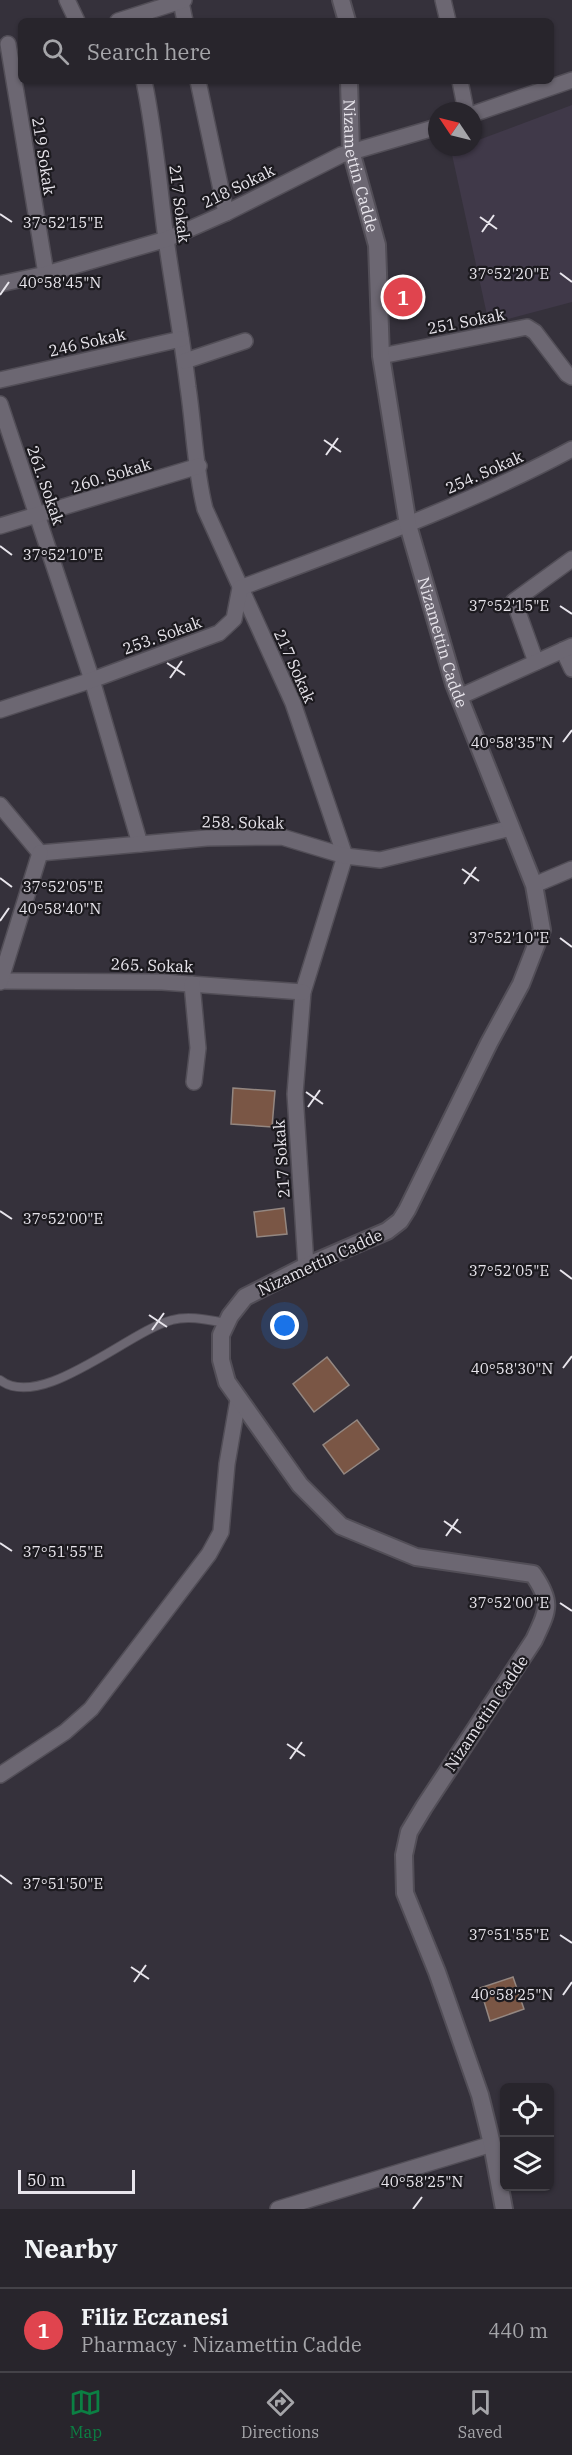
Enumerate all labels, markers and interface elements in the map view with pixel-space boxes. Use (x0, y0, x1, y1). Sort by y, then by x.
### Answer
search box (18, 18, 554, 84)
icon: search (39, 35, 72, 68)
text: Search here (87, 37, 211, 66)
street label: Nizamettin Cadde (340, 99, 383, 234)
north arrow (428, 102, 482, 156)
street label: 219 Sokak (28, 116, 60, 197)
street label: 218 Sokak (198, 160, 278, 212)
street label: 217 Sokak (165, 164, 195, 245)
text: 37°52'15"E (23, 213, 103, 232)
text: 37°52'20"E (469, 264, 549, 283)
text: 40°58'45"N (19, 273, 101, 292)
pin: 1 (384, 274, 422, 320)
street label: 251 Sokak (426, 304, 507, 338)
street label: 246 Sokak (47, 323, 128, 361)
street label: 261. Sokak (23, 443, 69, 528)
street label: 254. Sokak (442, 446, 526, 498)
street label: 260. Sokak (69, 453, 154, 497)
text: 37°52'10"E (23, 545, 103, 564)
street label: Nizamettin Cadde (414, 575, 472, 710)
text: 37°52'15"E (469, 596, 549, 615)
street label: 253. Sokak (120, 611, 205, 659)
street label: 217 Sokak (270, 626, 320, 706)
text: 40°58'35"N (471, 733, 553, 752)
street label: 258. Sokak (202, 811, 285, 833)
text: 37°52'05"E (23, 877, 103, 896)
text: 40°58'40"N (19, 899, 101, 918)
text: 37°52'10"E (469, 928, 549, 947)
street label: 265. Sokak (110, 954, 194, 976)
street label: 217 Sokak (268, 1119, 294, 1199)
text: 37°52'00"E (23, 1209, 103, 1228)
street label: Nizamettin Cadde (254, 1224, 386, 1300)
text: 37°52'05"E (469, 1261, 549, 1280)
your location (270, 1311, 299, 1340)
text: 40°58'30"N (471, 1359, 553, 1378)
text: 37°51'55"E (23, 1542, 103, 1561)
text: 37°52'00"E (469, 1593, 549, 1612)
street label: Nizamettin Cadde (440, 1651, 532, 1775)
text: 37°51'50"E (23, 1874, 103, 1893)
text: 37°51'55"E (469, 1925, 549, 1944)
text: 40°58'25"N (471, 1985, 553, 2004)
map controls (500, 2083, 554, 2191)
button: locate (500, 2083, 554, 2137)
button: layers (500, 2137, 554, 2191)
scale bar (18, 2167, 135, 2194)
text: 50 m (27, 2170, 65, 2190)
text: 40°58'25"N (381, 2172, 463, 2191)
text: Nearby (24, 2231, 118, 2265)
text: Filiz Eczanesi (81, 2302, 228, 2331)
text: 1 (38, 2317, 50, 2344)
text: 440 m (488, 2317, 548, 2344)
text: Pharmacy · Nizamettin Cadde (81, 2331, 362, 2358)
tab: Map (69, 2386, 102, 2442)
tab: Directions (241, 2386, 319, 2442)
tab: Saved (458, 2386, 503, 2442)

